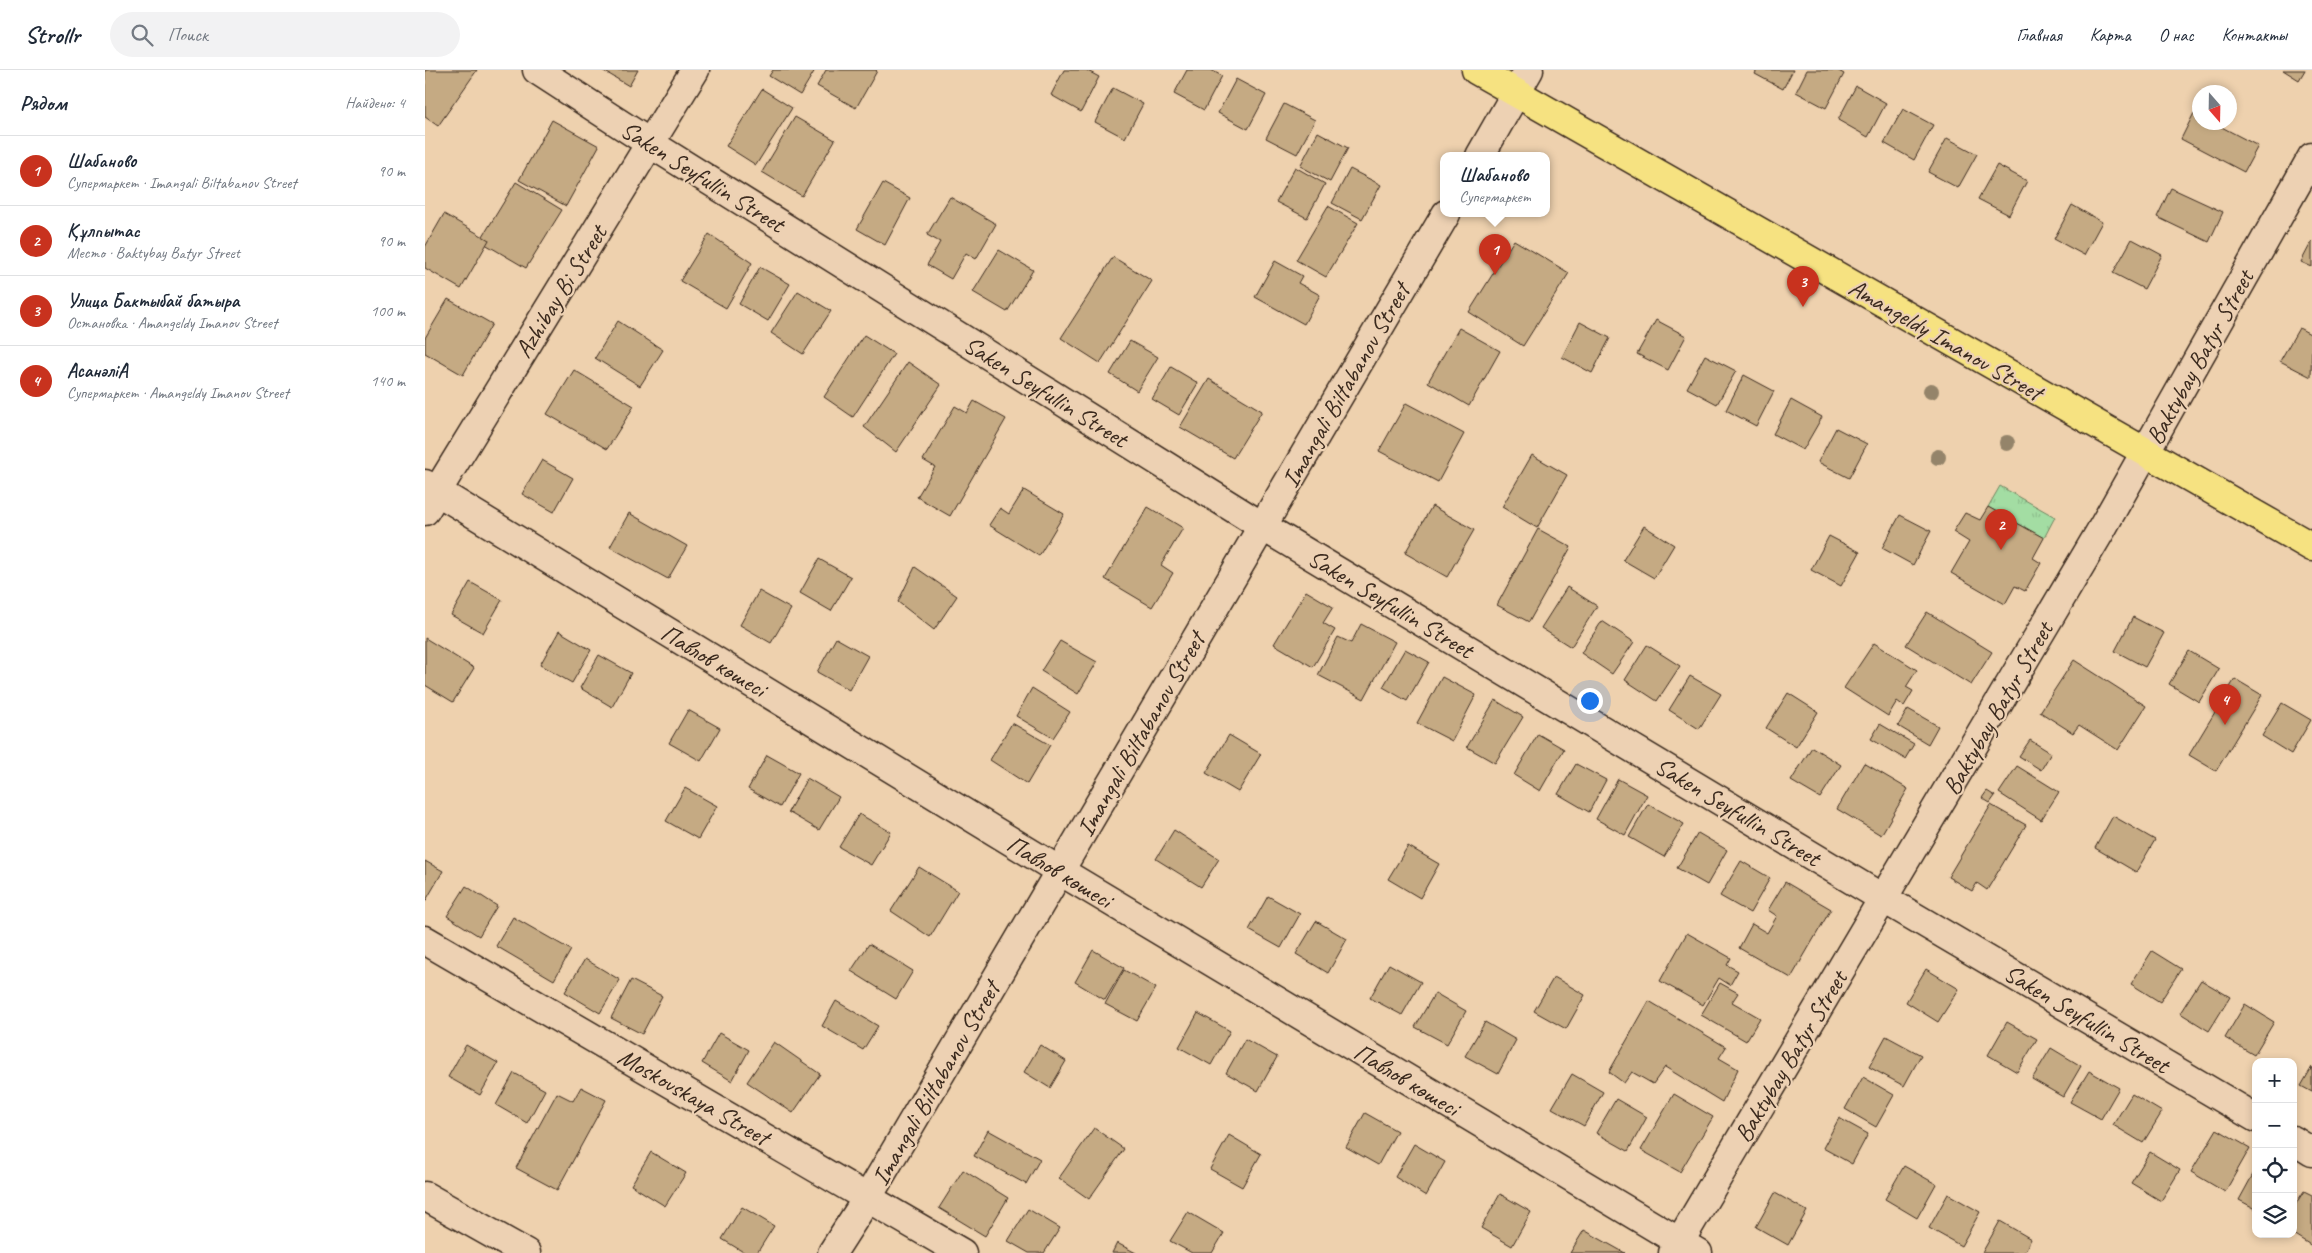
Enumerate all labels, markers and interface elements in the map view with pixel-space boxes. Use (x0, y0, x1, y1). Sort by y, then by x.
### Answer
search box (110, 12, 460, 57)
text: Strollr (25, 20, 80, 50)
icon: search (128, 21, 156, 49)
text: Поиск (168, 23, 208, 47)
text: Главная (2017, 24, 2062, 46)
text: Карта (2090, 24, 2131, 46)
text: О нас (2159, 24, 2194, 46)
text: Контакты (2222, 24, 2287, 46)
north arrow (2192, 85, 2237, 130)
text: Рядом (20, 90, 67, 116)
text: Найдено: 4 (345, 93, 405, 113)
street label: Saken Seyfullin Street (615, 114, 793, 241)
text: Шабаново (67, 149, 136, 173)
popup (1440, 152, 1550, 217)
text: 1 (32, 161, 40, 181)
text: 90 m (378, 161, 405, 181)
text: Шабаново (1459, 163, 1529, 187)
text: Супермаркет · Imangali Biltabanov Street (67, 173, 297, 193)
text: Супермаркет (1459, 187, 1531, 207)
street label: Azhibay Bi Street (508, 217, 616, 364)
text: Құлпытас (67, 219, 139, 243)
text: 2 (32, 231, 40, 251)
text: 90 m (378, 231, 405, 251)
pin: 1 (1479, 234, 1511, 275)
text: Место · Baktybay Batyr Street (67, 243, 240, 263)
street label: Baktybay Batyr Street (2139, 262, 2262, 450)
pin: 3 (1787, 266, 1819, 307)
street label: Amangeldy Imanov Street (1843, 271, 2051, 410)
street label: Imangali Biltabanov Street (1274, 274, 1419, 493)
text: Улица Бактыбай батыра (67, 289, 239, 313)
text: 3 (32, 301, 40, 321)
text: 100 m (371, 301, 405, 321)
text: Остановка · Amangeldy Imanov Street (67, 313, 277, 333)
street label: Saken Seyfullin Street (958, 329, 1136, 456)
text: АсанәліА (67, 359, 127, 383)
text: 4 (32, 371, 40, 391)
text: 140 m (371, 371, 405, 391)
text: Супермаркет · Amangeldy Imanov Street (67, 383, 289, 403)
pin: 2 (1985, 509, 2017, 550)
street label: Saken Seyfullin Street (1302, 542, 1481, 667)
street label: Baktybay Batyr Street (1935, 614, 2062, 801)
street label: Павлов көшесі (655, 617, 775, 707)
street label: Imangali Biltabanov Street (1069, 623, 1214, 842)
pin: 4 (2209, 684, 2241, 725)
your location (1577, 688, 1603, 714)
street label: Saken Seyfullin Street (1649, 750, 1828, 875)
street label: Павлов көшесі (1001, 828, 1121, 918)
street label: Saken Seyfullin Street (1998, 957, 2177, 1082)
street label: Baktybay Batyr Street (1727, 963, 1856, 1148)
street label: Imangali Biltabanov Street (864, 972, 1009, 1191)
street label: Павлов көшесі (1348, 1036, 1468, 1126)
street label: Moskovskaya Street (612, 1041, 778, 1155)
map controls (2252, 1058, 2297, 1238)
button: + (2252, 1058, 2297, 1103)
button: − (2252, 1103, 2297, 1148)
button: locate (2252, 1148, 2297, 1193)
button: layers (2252, 1193, 2297, 1238)

